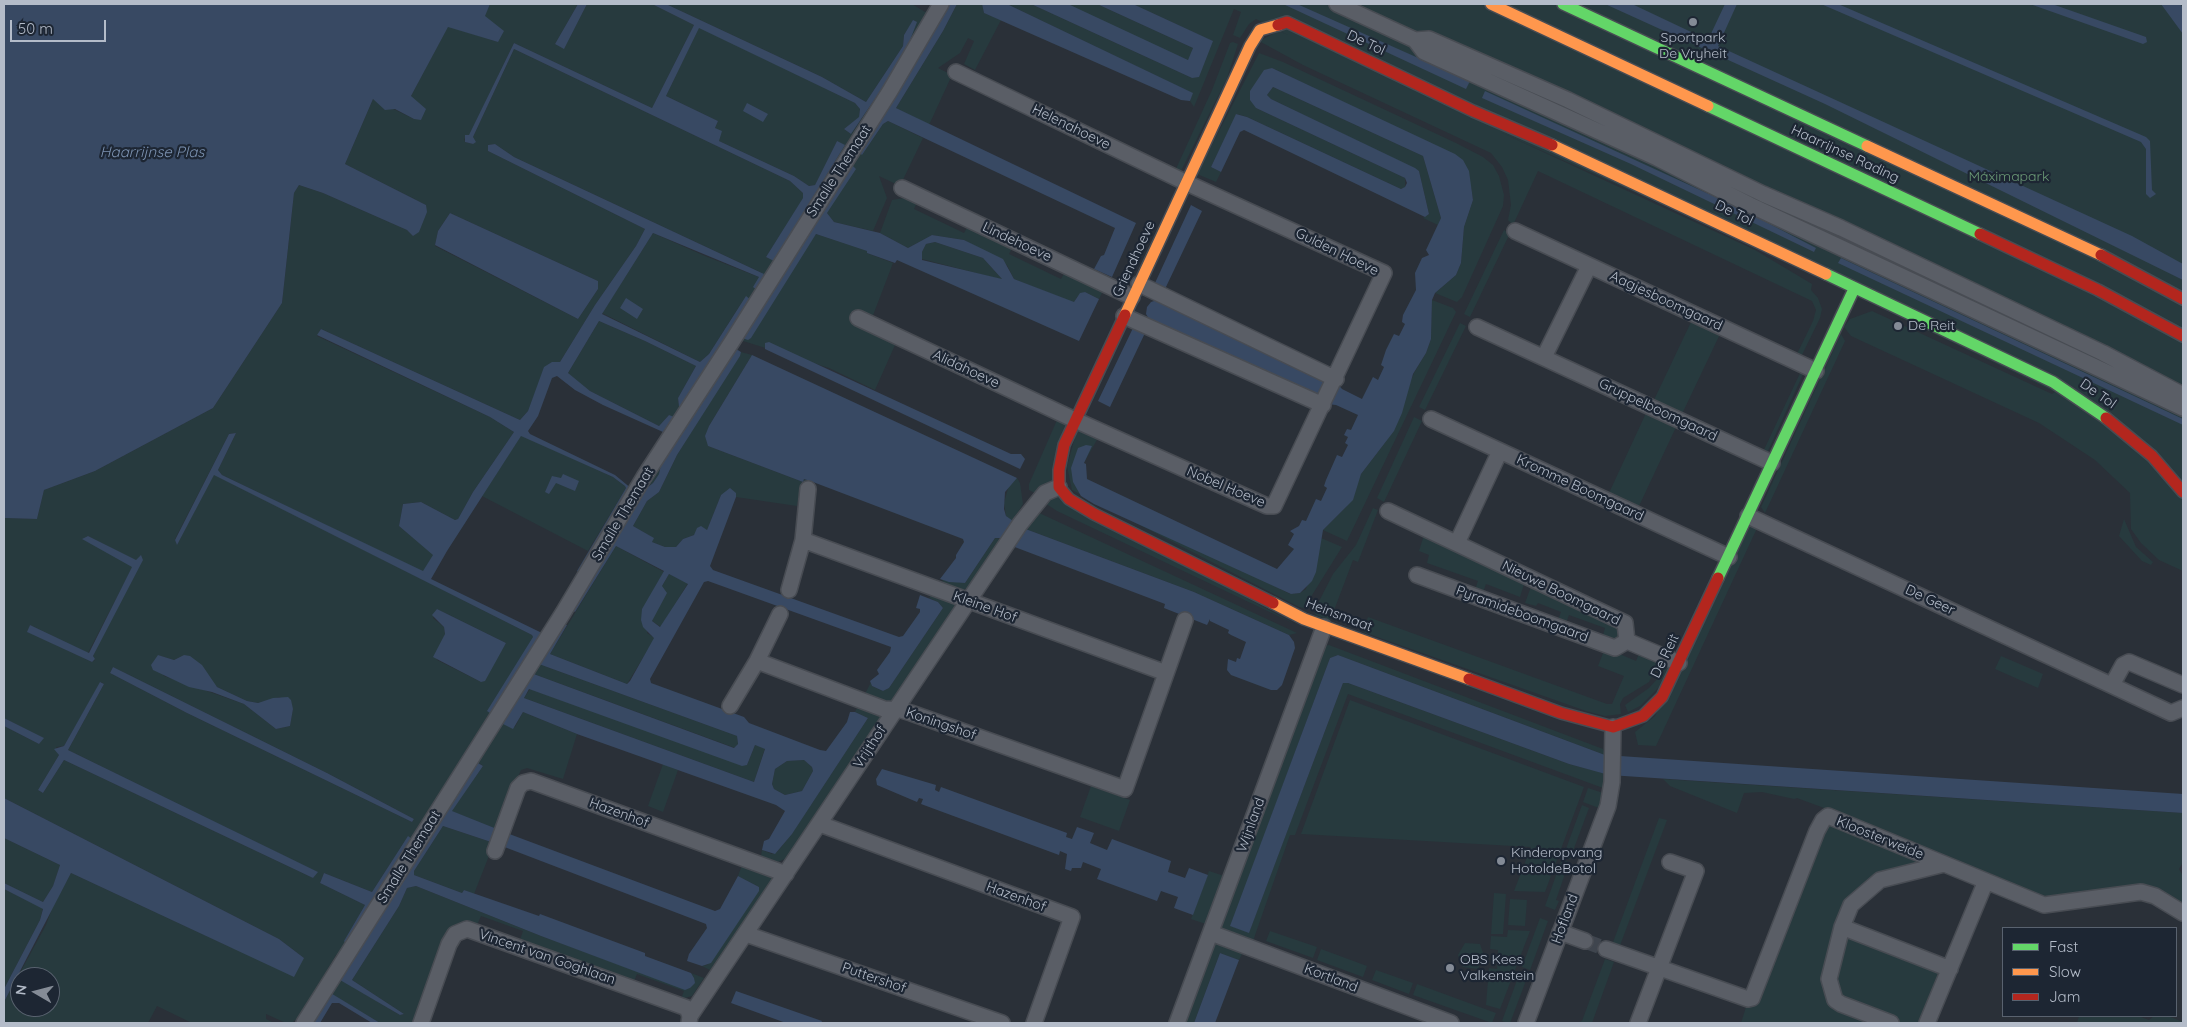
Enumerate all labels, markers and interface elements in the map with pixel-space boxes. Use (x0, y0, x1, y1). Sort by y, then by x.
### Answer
scale bar (12, 10, 109, 42)
marker: Sportpark De Vryheit (1687, 16, 1699, 28)
text: 50 m (18, 19, 53, 38)
street label: De Tol (1344, 27, 1388, 59)
place label: Sportpark De Vryheit (1659, 30, 1727, 62)
street label: Helenahoeve (1029, 101, 1113, 153)
street label: Smalle Themaat (803, 122, 875, 220)
street label: Haarrijnse Rading (1788, 122, 1902, 186)
water label: Haarrijnse Plas (100, 143, 204, 161)
park label: Máximapark (1969, 169, 2049, 185)
street label: De Tol (1712, 197, 1756, 229)
street label: Griendhoeve (1109, 218, 1159, 300)
street label: Lindehoeve (980, 219, 1054, 265)
street label: Gulden Hoeve (1293, 225, 1381, 279)
street label: Aagjesboomgaard (1607, 268, 1725, 334)
place label: De Reit (1908, 318, 1955, 334)
marker: De Reit (1892, 320, 1904, 332)
street label: Alidahoeve (930, 346, 1002, 392)
street label: Gruppelboomgaard (1596, 375, 1720, 445)
street label: De Tol (2077, 376, 2119, 412)
street label: Kromme Boomgaard (1514, 451, 1646, 525)
street label: Nobel Hoeve (1184, 463, 1268, 511)
street label: Smalle Themaat (588, 464, 658, 564)
street label: Nieuwe Boomgaard (1499, 557, 1623, 629)
street label: De Geer (1903, 581, 1957, 619)
street label: Pyramideboomgaard (1453, 582, 1591, 646)
street label: Kleine Hof (951, 588, 1019, 626)
street label: Heinsmaat (1303, 595, 1375, 635)
street label: De Reit (1647, 631, 1683, 681)
street label: Koningshof (904, 704, 978, 744)
street label: Vrijthof (850, 723, 890, 771)
street label: Hazenhof (587, 794, 651, 832)
street label: Wijnland (1233, 795, 1269, 855)
street label: Smalle Themaat (374, 808, 444, 906)
street label: Kloosterweide (1834, 813, 1926, 863)
place label: Kinderopvang HotoldeBotol (1511, 845, 1603, 878)
marker: Kinderopvang HotoldeBotol (1495, 855, 1507, 867)
street label: Hazenhof (984, 878, 1048, 916)
street label: Hofland (1548, 892, 1582, 946)
street label: Vincent van Goghlaan (477, 926, 617, 988)
legend (2002, 927, 2177, 1017)
text: Fast (2049, 937, 2078, 956)
place label: OBS Kees Valkenstein (1460, 952, 1534, 984)
street label: Puttershof (840, 959, 908, 997)
street label: Kortland (1302, 960, 1360, 996)
marker: OBS Kees Valkenstein (1444, 962, 1456, 974)
text: Slow (2049, 962, 2081, 981)
north arrow (10, 967, 60, 1017)
text: N (12, 984, 31, 996)
text: Jam (2049, 987, 2080, 1006)

